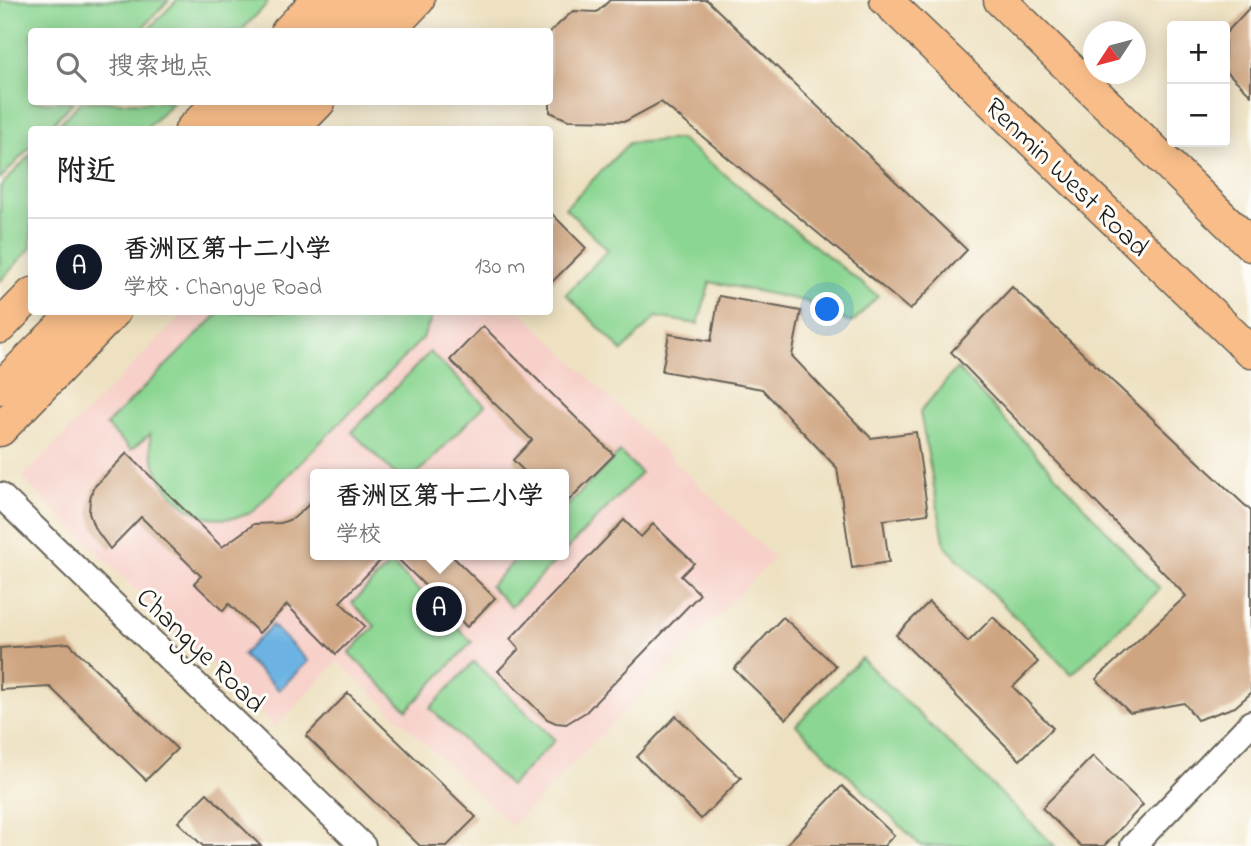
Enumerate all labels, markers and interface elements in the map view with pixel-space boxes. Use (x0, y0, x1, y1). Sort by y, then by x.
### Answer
north arrow (1083, 21, 1146, 84)
map controls (1167, 21, 1230, 147)
button: + (1167, 21, 1230, 84)
search box (28, 28, 553, 105)
icon: search (52, 48, 90, 86)
text: 搜索地点 (108, 49, 212, 87)
button: − (1167, 84, 1230, 147)
street label: Renmin West Road (974, 89, 1157, 268)
text: 附近 (56, 151, 116, 195)
text: 香洲区第十二小学 (123, 232, 331, 270)
text: A (72, 251, 86, 284)
text: 130 m (475, 251, 525, 284)
text: 学校 · Changye Road (123, 272, 322, 305)
your location (810, 292, 844, 326)
popup (310, 469, 569, 560)
text: 香洲区第十二小学 (335, 479, 544, 517)
text: 学校 (335, 519, 381, 552)
street label: Changye Road (126, 579, 274, 724)
pin: A (416, 583, 462, 635)

